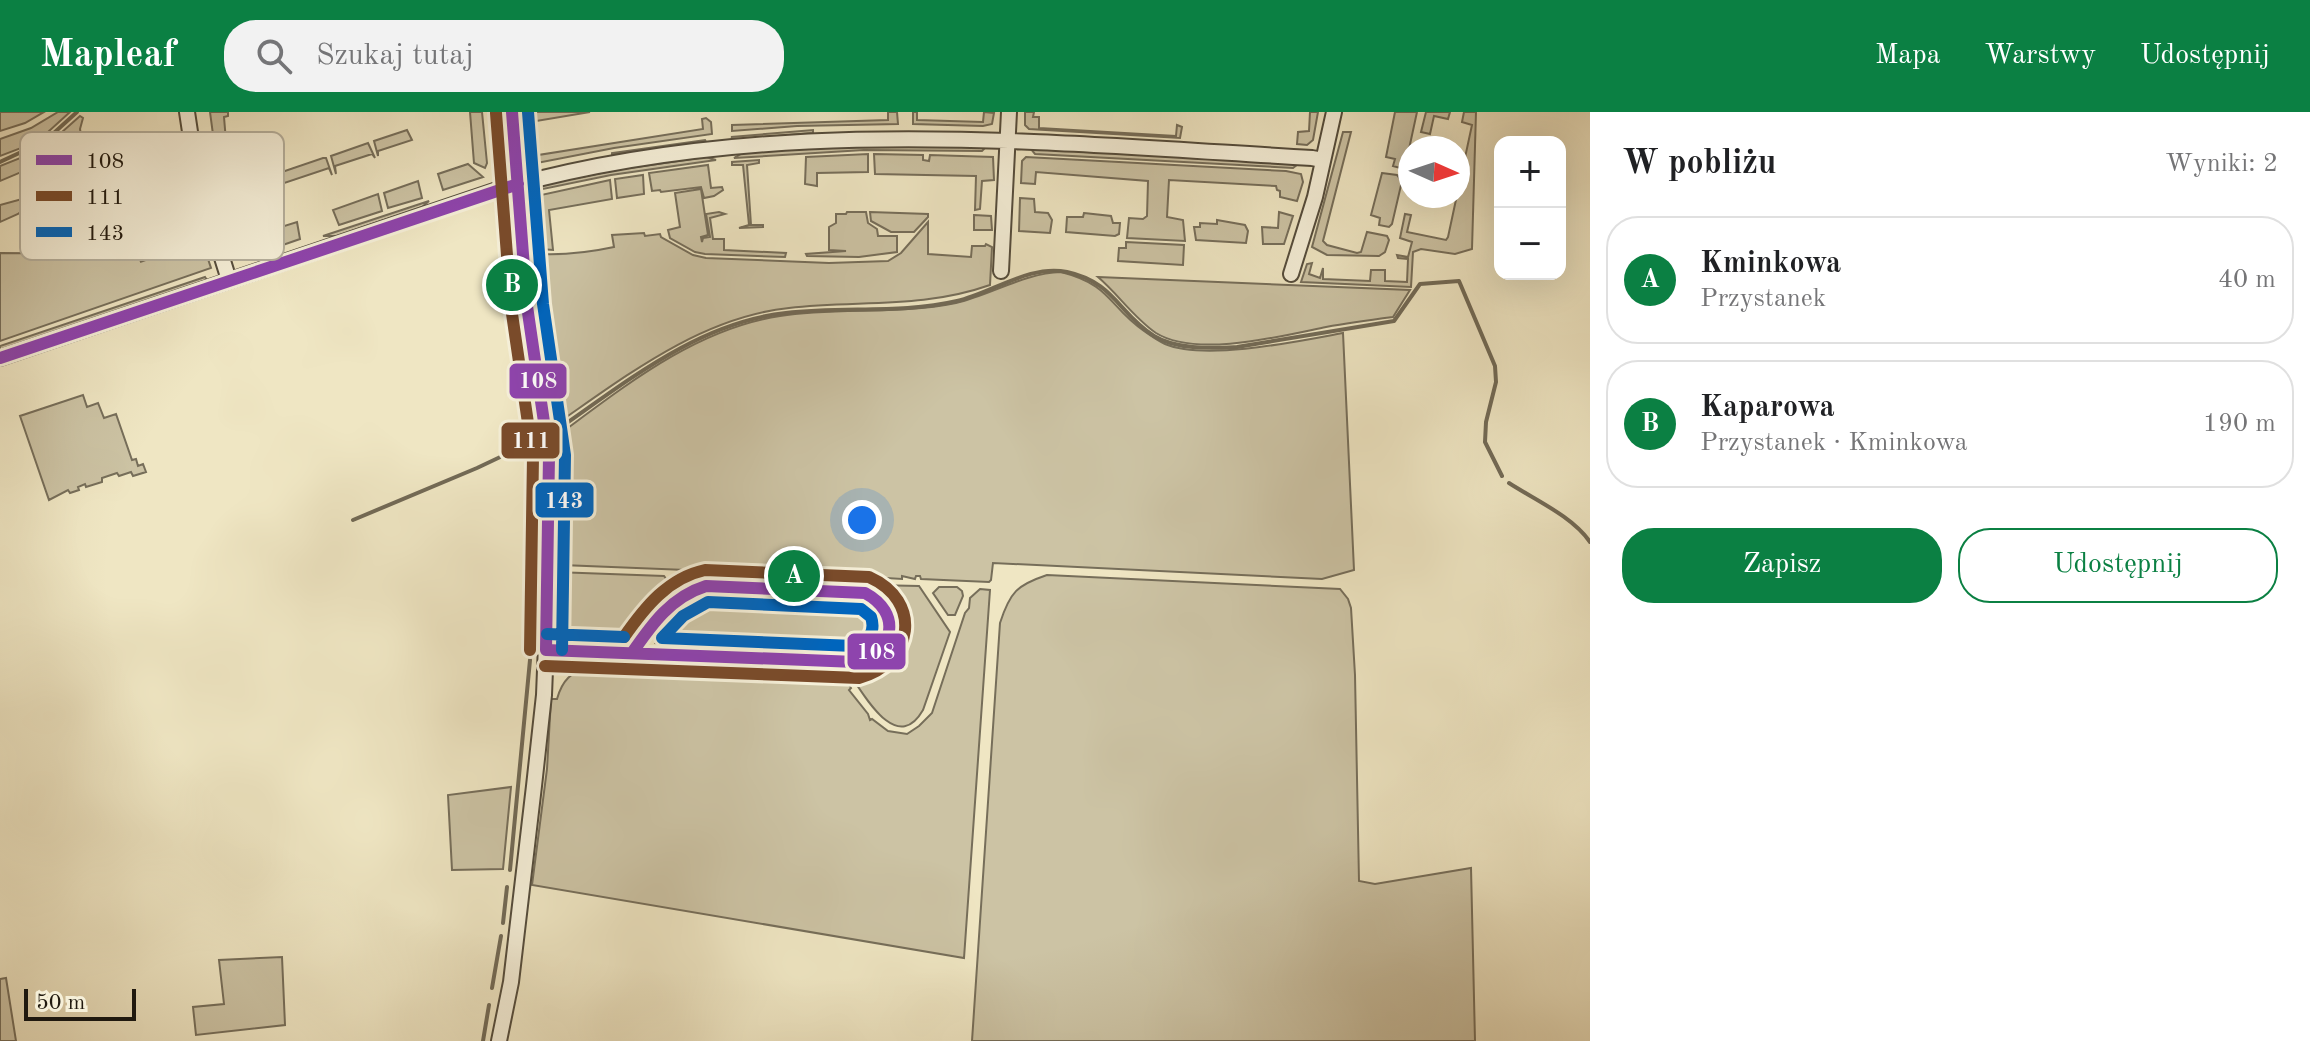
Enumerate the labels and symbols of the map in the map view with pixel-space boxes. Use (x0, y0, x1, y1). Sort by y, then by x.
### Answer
legend (20, 132, 284, 260)
north arrow (1398, 136, 1470, 208)
text: 108 (86, 151, 124, 173)
text: 111 (86, 187, 124, 209)
text: 143 (86, 223, 124, 245)
pin: B (486, 255, 538, 315)
line badge: 108 (508, 362, 568, 400)
text: 108 (519, 371, 557, 393)
line badge: 111 (500, 421, 561, 460)
text: 111 (512, 431, 550, 453)
line badge: 143 (534, 481, 595, 519)
text: 143 (545, 491, 583, 513)
your location (842, 500, 882, 540)
pin: A (768, 546, 820, 606)
line badge: 108 (846, 632, 907, 671)
text: 108 (857, 642, 895, 664)
scale bar (24, 985, 136, 1021)

